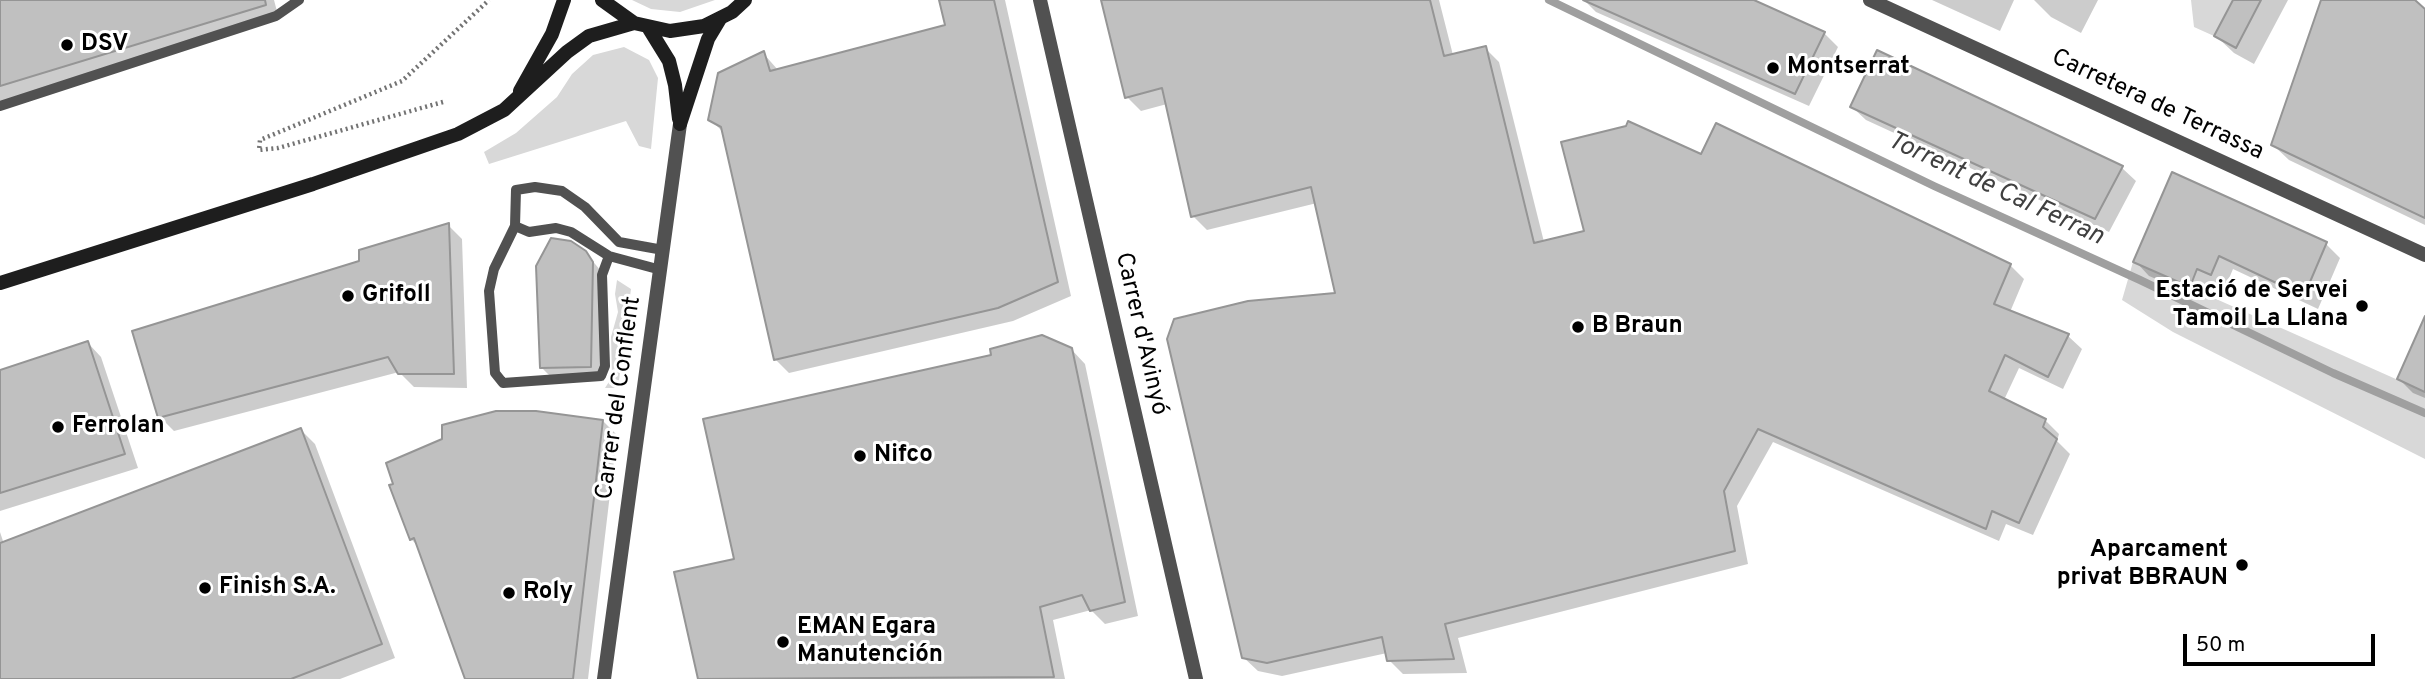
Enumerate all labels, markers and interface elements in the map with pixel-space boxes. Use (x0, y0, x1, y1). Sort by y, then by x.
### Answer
place label: DSV (81, 31, 128, 59)
marker: DSV (59, 37, 75, 53)
street label: Carretera de Terrassa (2046, 44, 2268, 168)
place label: Montserrat (1787, 54, 1910, 82)
marker: Montserrat (1765, 60, 1781, 76)
water label: Torrent de Cal Ferran (1882, 126, 2108, 254)
street label: Carrer d'Avinyó (1107, 250, 1173, 418)
place label: Estació de Servei Tamoil La Llana (2155, 278, 2348, 334)
place label: Grifoll (362, 282, 431, 310)
marker: Grifoll (340, 288, 356, 304)
street label: Carrer del Conflent (591, 295, 649, 501)
marker: Estació de Servei Tamoil La Llana (2354, 298, 2370, 314)
place label: B Braun (1592, 313, 1683, 341)
marker: B Braun (1570, 319, 1586, 335)
place label: Ferrolan (72, 413, 165, 441)
marker: Ferrolan (50, 419, 66, 435)
place label: Nifco (874, 442, 933, 470)
marker: Nifco (852, 448, 868, 464)
place label: Aparcament privat BBRAUN (2057, 537, 2228, 593)
marker: Aparcament privat BBRAUN (2234, 557, 2250, 573)
place label: Finish S.A. (219, 574, 336, 602)
place label: Roly (523, 579, 573, 607)
marker: Finish S.A. (197, 580, 213, 596)
marker: Roly (501, 585, 517, 601)
place label: EMAN Egara Manutención (797, 614, 943, 670)
scale bar (2187, 620, 2380, 664)
text: 50 m (2196, 632, 2245, 659)
marker: EMAN Egara Manutención (775, 634, 791, 650)

